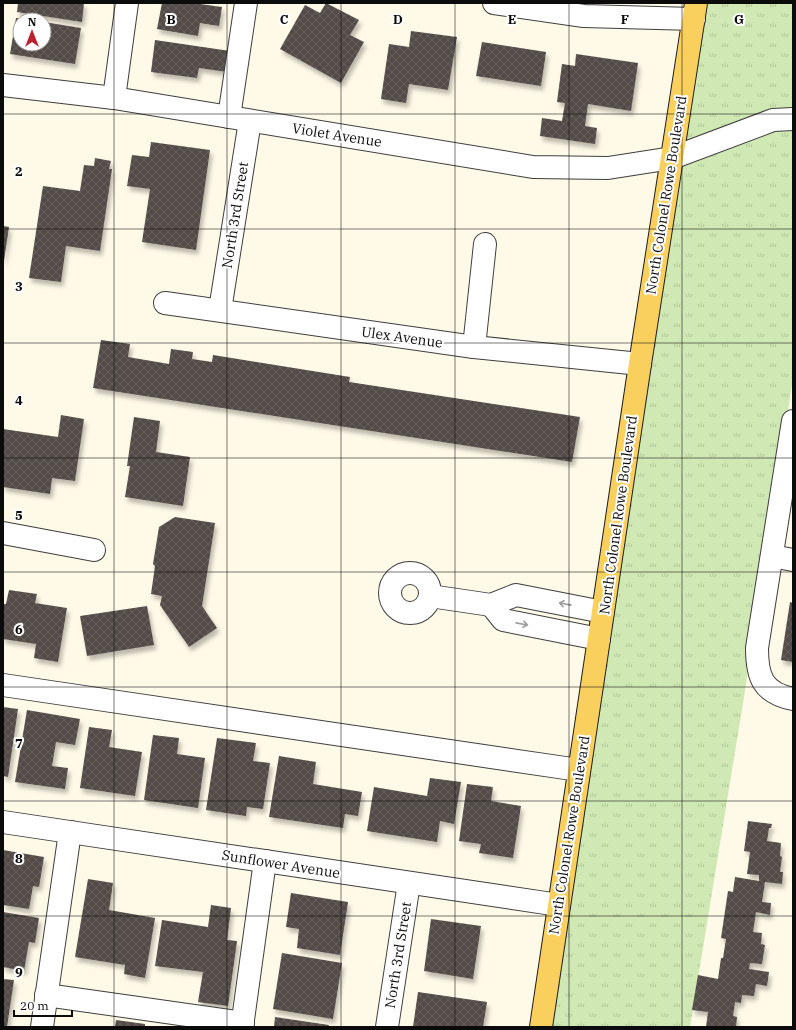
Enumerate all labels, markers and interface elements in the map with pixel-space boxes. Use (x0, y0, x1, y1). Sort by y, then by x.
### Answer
text: B (166, 11, 176, 28)
text: C (280, 11, 289, 28)
text: D (393, 11, 403, 28)
text: E (508, 11, 516, 28)
text: F (621, 11, 629, 28)
text: G (734, 11, 744, 28)
north arrow (12, 12, 52, 52)
text: N (28, 15, 37, 29)
street label: North Colonel Rowe Boulevard (641, 94, 691, 296)
street label: Violet Avenue (291, 119, 383, 151)
street label: North 3rd Street (218, 160, 252, 270)
text: 2 (15, 163, 23, 180)
text: 3 (15, 278, 23, 295)
street label: Ulex Avenue (360, 322, 444, 352)
text: 4 (15, 392, 23, 409)
street label: North Colonel Rowe Boulevard (595, 414, 641, 616)
text: 5 (15, 507, 23, 524)
one-way arrow (559, 600, 572, 608)
one-way arrow (516, 620, 529, 628)
text: 6 (15, 621, 23, 638)
street label: North Colonel Rowe Boulevard (544, 734, 594, 936)
text: 7 (15, 735, 23, 752)
street label: Sunflower Avenue (221, 846, 341, 882)
text: 8 (15, 850, 23, 867)
street label: North 3rd Street (381, 900, 415, 1010)
text: 9 (15, 964, 23, 981)
scale bar (14, 992, 72, 1018)
text: 20 m (20, 998, 49, 1013)

